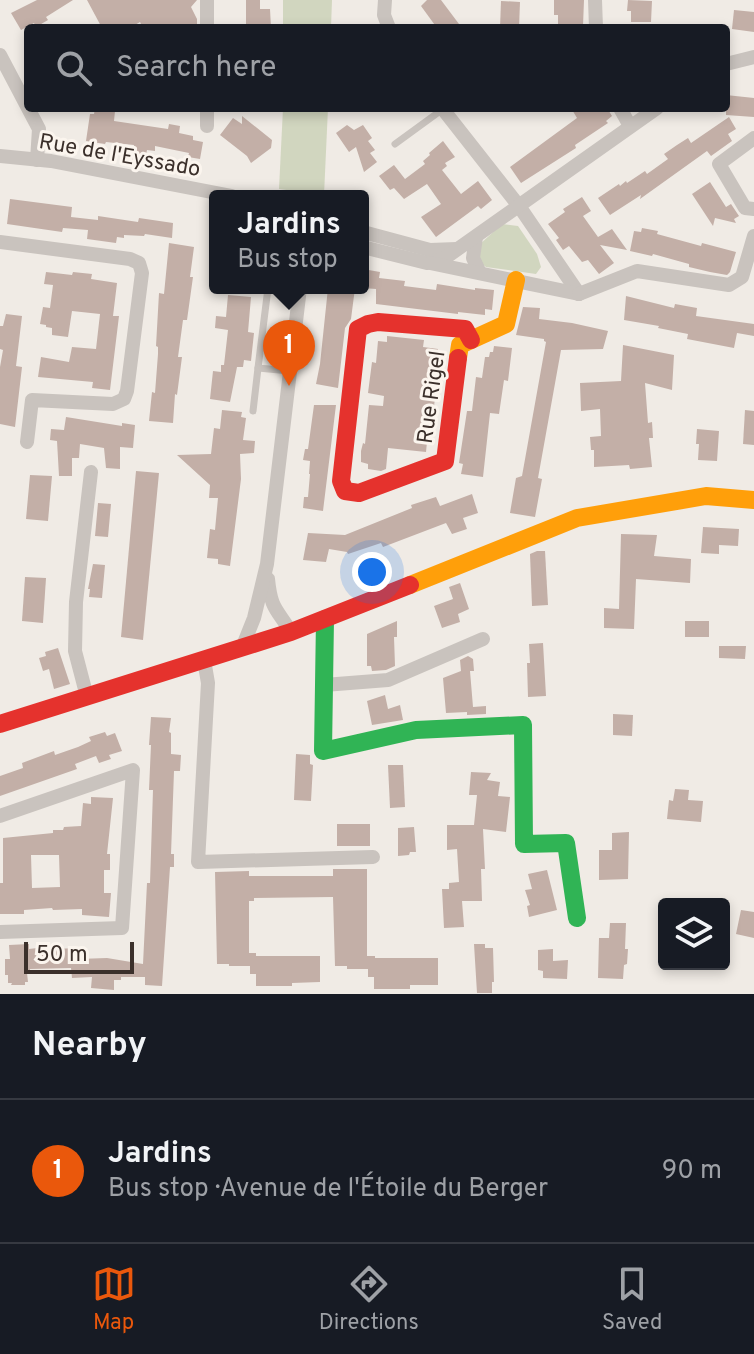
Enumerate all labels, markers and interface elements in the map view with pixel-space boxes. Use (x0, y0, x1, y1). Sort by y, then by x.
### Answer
search box (24, 24, 730, 112)
icon: search (52, 46, 96, 90)
text: Search here (116, 50, 276, 87)
street label: Rue de l'Eyssado (37, 129, 202, 184)
popup (209, 190, 369, 294)
text: Jardins (237, 207, 341, 244)
text: Bus stop (237, 244, 338, 277)
pin: 1 (263, 320, 315, 386)
street label: Rue Rigel (413, 349, 452, 446)
your location (352, 552, 392, 592)
map controls (658, 898, 730, 970)
button: layers (658, 898, 730, 970)
scale bar (24, 938, 134, 974)
text: 50 m (36, 942, 88, 969)
text: Nearby (32, 1025, 147, 1068)
text: Jardins (108, 1136, 212, 1173)
text: 1 (53, 1155, 63, 1188)
text: 90 m (662, 1155, 722, 1188)
text: Bus stop · Avenue de l'Étoile du Berger (108, 1173, 548, 1206)
tab: Map (92, 1262, 136, 1337)
tab: Directions (319, 1262, 419, 1337)
tab: Saved (602, 1262, 662, 1337)

